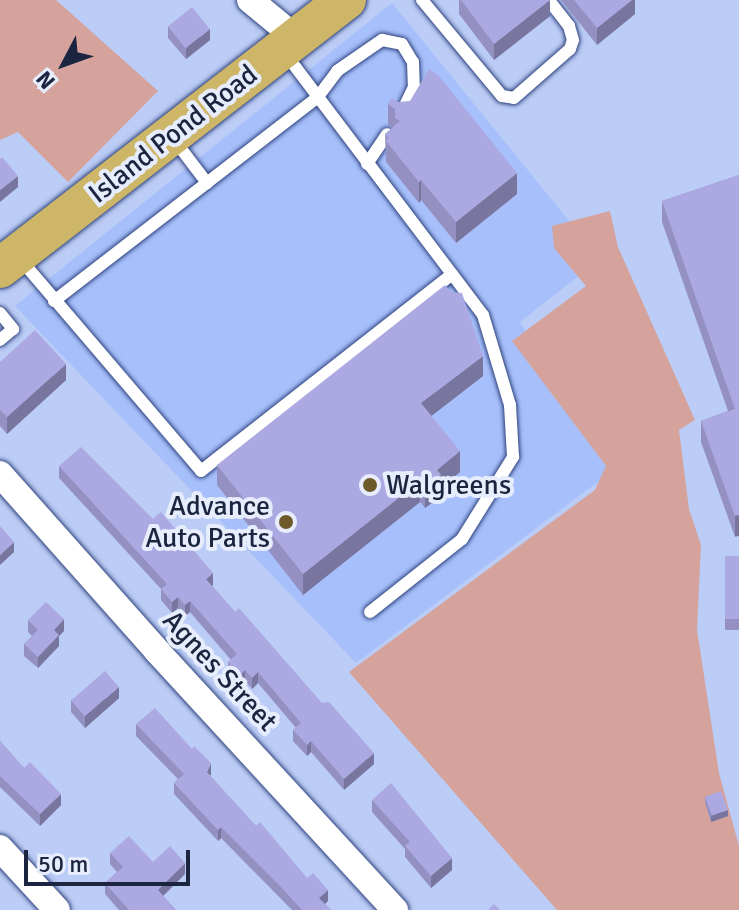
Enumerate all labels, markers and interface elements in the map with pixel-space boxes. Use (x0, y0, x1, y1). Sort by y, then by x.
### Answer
north arrow (24, 24, 104, 104)
street label: Island Pond Road (82, 58, 264, 210)
text: N (30, 65, 61, 95)
place label: Walgreens (386, 468, 511, 502)
marker: Walgreens (361, 476, 379, 494)
place label: Advance Auto Parts (145, 489, 270, 555)
marker: Advance Auto Parts (277, 513, 295, 531)
street label: Agnes Street (156, 604, 284, 738)
scale bar (28, 834, 194, 884)
text: 50 m (38, 849, 88, 879)

